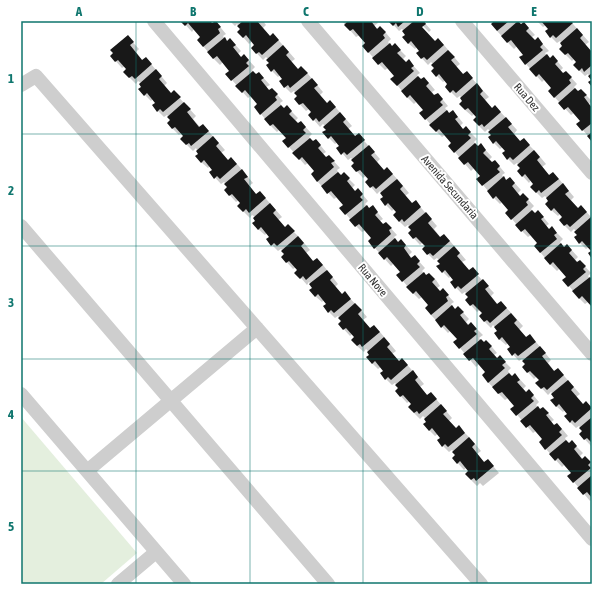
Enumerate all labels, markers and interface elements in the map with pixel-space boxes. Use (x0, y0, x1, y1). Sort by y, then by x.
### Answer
text: A (75, 4, 83, 19)
text: B (190, 4, 197, 19)
text: C (303, 4, 309, 19)
text: D (416, 4, 424, 19)
text: E (531, 4, 537, 19)
text: 1 (8, 71, 14, 86)
street label: Rua Dez (512, 81, 542, 113)
street label: Avenida Secundaria (419, 153, 481, 221)
text: 2 (8, 183, 14, 198)
street label: Rua Nove (356, 261, 390, 299)
text: 3 (8, 295, 14, 310)
text: 4 (7, 407, 14, 422)
text: 5 (8, 519, 14, 534)

